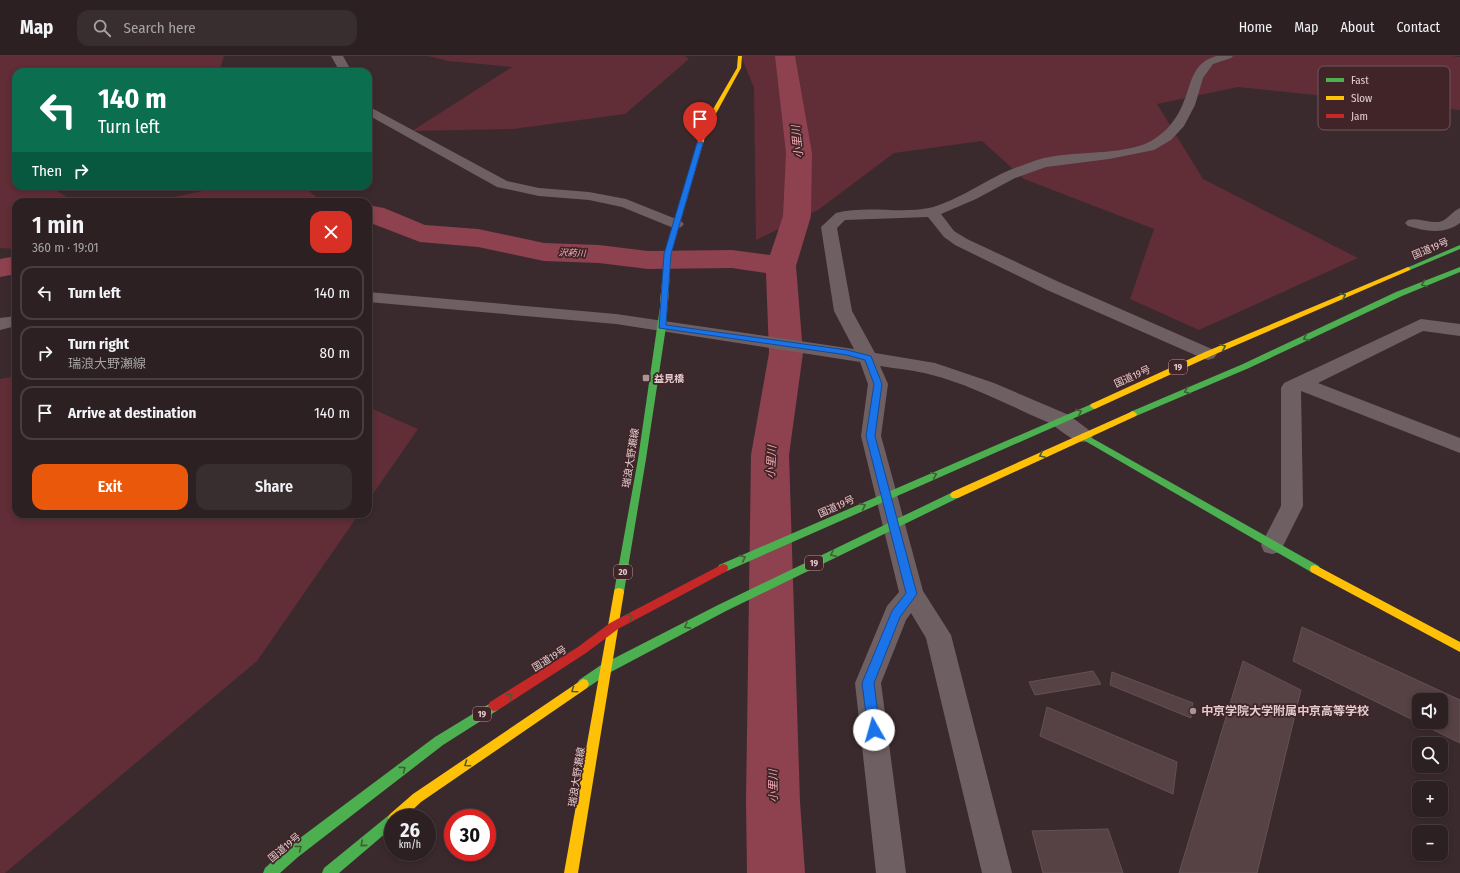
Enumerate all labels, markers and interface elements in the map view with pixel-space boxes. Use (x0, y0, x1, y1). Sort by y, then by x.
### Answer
search box (77, 10, 357, 46)
text: Map (20, 16, 53, 39)
icon: search (91, 17, 113, 39)
text: Search here (123, 19, 196, 37)
text: Home (1239, 19, 1272, 36)
text: Map (1294, 19, 1318, 36)
text: About (1340, 19, 1375, 36)
text: Contact (1397, 19, 1440, 36)
legend (1318, 66, 1450, 130)
text: Fast (1351, 74, 1369, 87)
text: 140 m (98, 82, 167, 115)
icon: left (32, 84, 84, 136)
text: Slow (1351, 92, 1372, 105)
pin (683, 102, 717, 143)
icon: arrive (689, 108, 711, 130)
text: Jam (1351, 110, 1368, 123)
text: Turn left (98, 116, 160, 138)
water label: 小里川 (789, 124, 806, 159)
icon: right (70, 160, 92, 182)
text: Then (32, 162, 62, 180)
text: 1 min (32, 211, 84, 239)
button: close (310, 211, 352, 253)
street label: 国道19号 (1410, 236, 1451, 262)
text: 360 m · 19:01 (32, 240, 99, 255)
water label: 沢葯川 (558, 248, 587, 259)
one-way arrow (1420, 279, 1428, 287)
icon: left (34, 282, 56, 304)
text: Turn left (68, 284, 121, 302)
text: 140 m (314, 284, 350, 302)
one-way arrow (1339, 293, 1346, 301)
one-way arrow (1302, 333, 1310, 341)
text: Turn right (68, 335, 129, 353)
icon: right (34, 342, 56, 364)
text: 80 m (320, 344, 350, 362)
one-way arrow (1219, 344, 1227, 352)
text: 瑞浪大野瀬線 (68, 356, 146, 371)
road number: 19 (1169, 360, 1187, 374)
street label: 国道19号 (1112, 364, 1153, 390)
marker: 益見橋 (641, 373, 651, 383)
place label: 益見橋 (654, 373, 684, 385)
one-way arrow (1184, 386, 1191, 394)
icon: arrive (34, 402, 56, 424)
text: Arrive at destination (68, 404, 196, 422)
text: 140 m (314, 404, 350, 422)
one-way arrow (1075, 409, 1082, 417)
street label: 瑞浪大野瀬線 (620, 428, 642, 489)
water label: 小里川 (764, 444, 779, 479)
one-way arrow (1039, 450, 1047, 458)
button: Exit (32, 464, 188, 510)
button: Share (196, 464, 352, 510)
one-way arrow (930, 472, 938, 480)
street label: 国道19号 (816, 494, 857, 520)
one-way arrow (858, 503, 866, 511)
one-way arrow (830, 549, 837, 556)
one-way arrow (739, 555, 747, 563)
road number: 19 (805, 556, 823, 570)
road number: 20 (614, 565, 632, 579)
one-way arrow (626, 614, 633, 621)
one-way arrow (684, 622, 691, 629)
street label: 国道19号 (530, 643, 569, 674)
one-way arrow (572, 685, 579, 692)
one-way arrow (506, 693, 513, 701)
map controls (1412, 693, 1448, 861)
button: sound (1412, 693, 1448, 729)
place label: 中京学院大学附属中京高等学校 (1201, 704, 1369, 718)
marker: 中京学院大学附属中京高等学校 (1188, 706, 1198, 716)
road number: 19 (473, 707, 491, 721)
position arrow (853, 709, 895, 751)
button: search (1412, 737, 1448, 773)
street label: 瑞浪大野瀬線 (566, 747, 588, 808)
one-way arrow (464, 759, 471, 767)
one-way arrow (398, 766, 405, 773)
water label: 小里川 (767, 768, 780, 803)
button: + (1412, 781, 1448, 817)
speed limit sign: 30 (444, 809, 496, 861)
text: 26 (400, 818, 420, 842)
button: − (1412, 825, 1448, 861)
street label: 国道19号 (266, 831, 303, 865)
text: km/h (399, 839, 421, 851)
one-way arrow (361, 840, 368, 847)
one-way arrow (295, 845, 302, 852)

